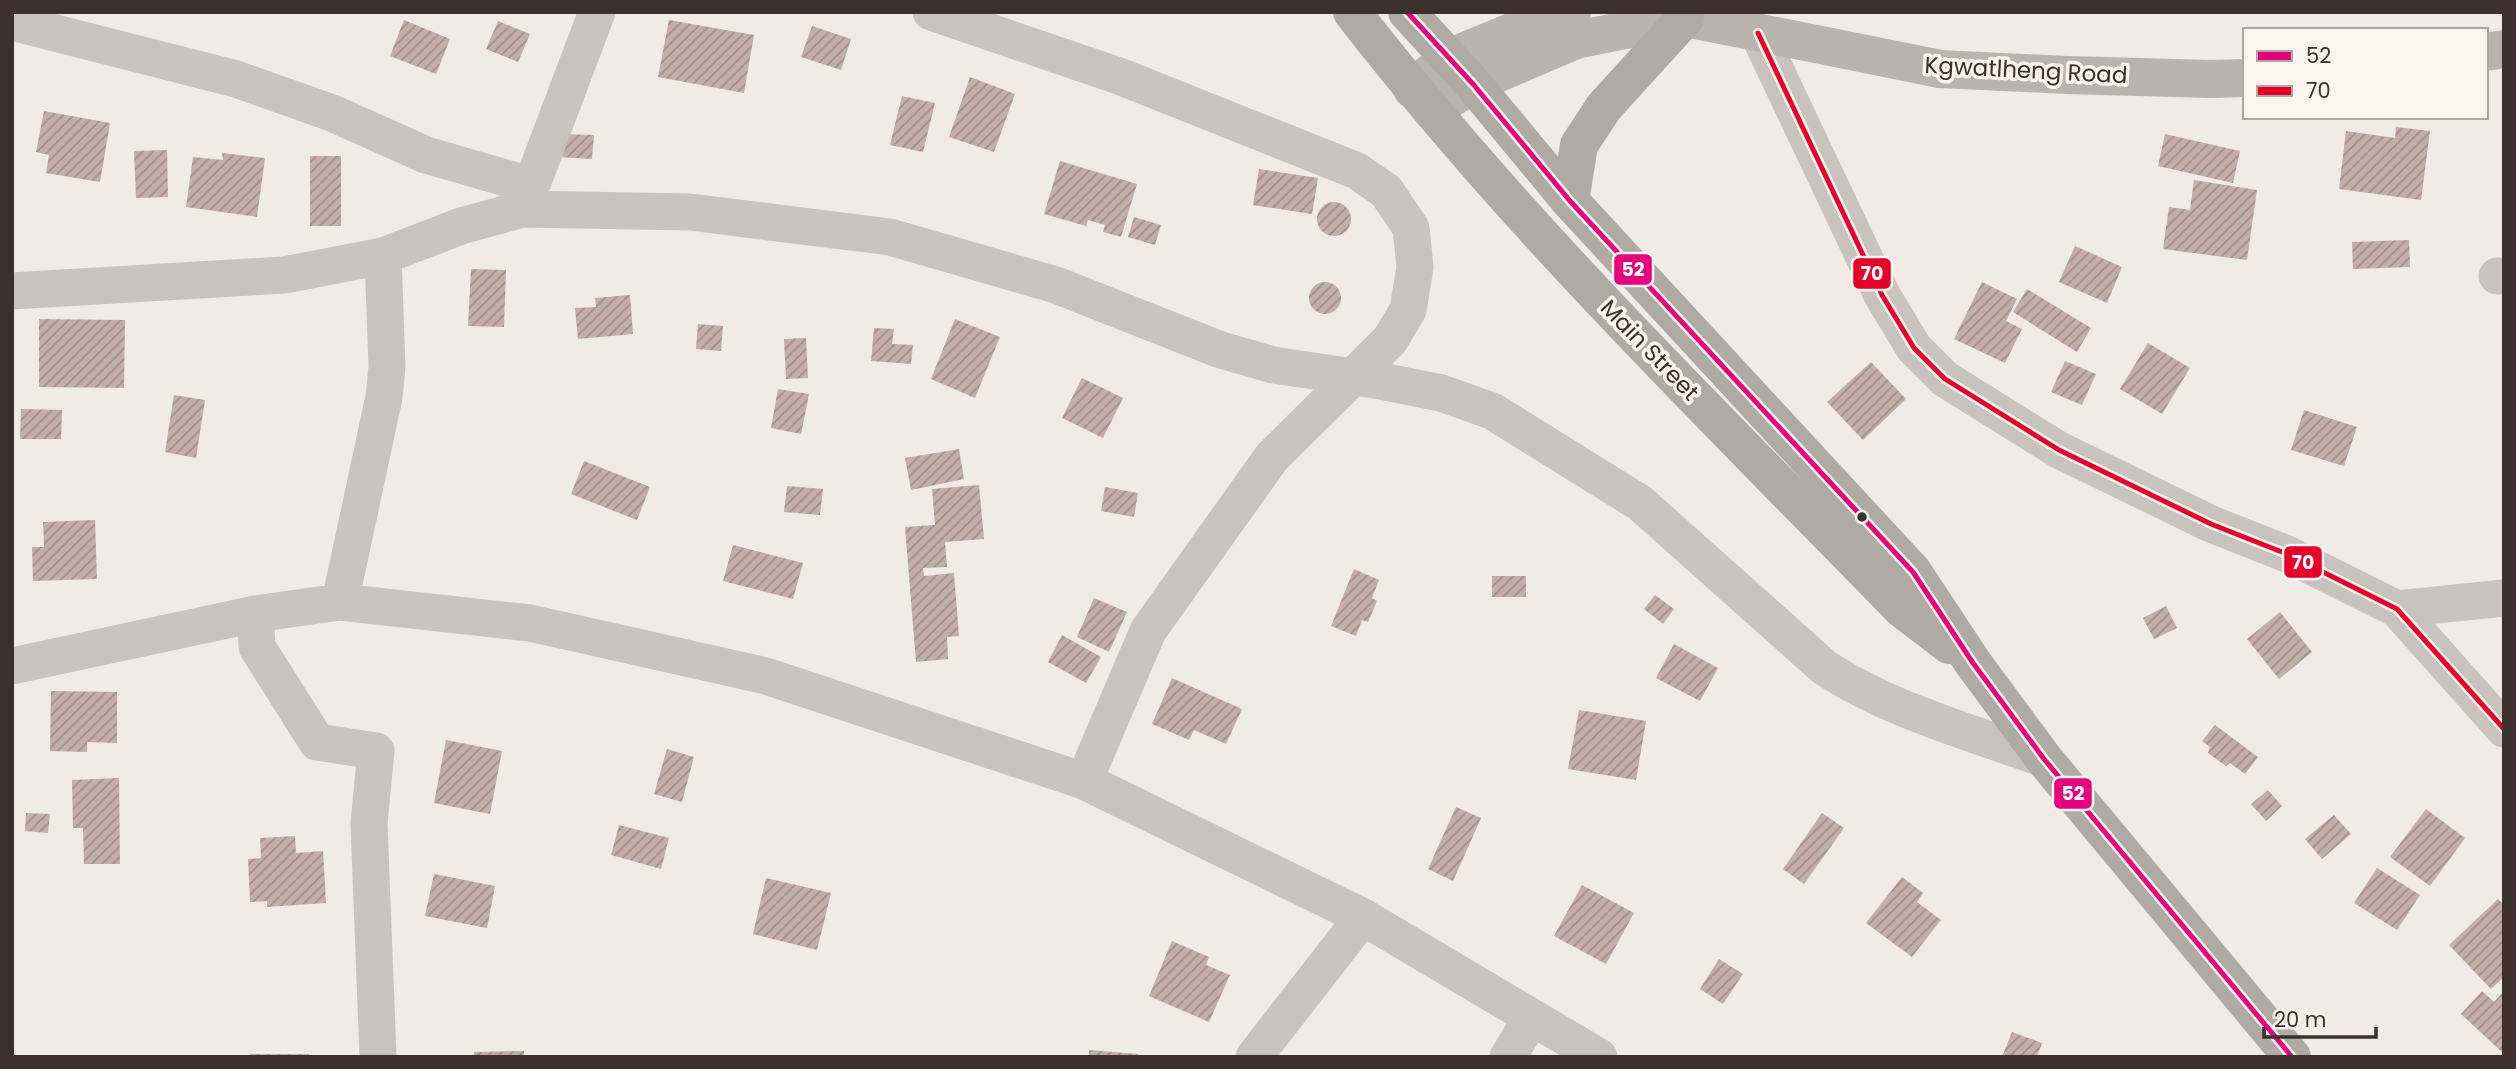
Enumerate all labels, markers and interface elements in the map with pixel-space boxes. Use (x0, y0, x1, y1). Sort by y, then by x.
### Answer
legend (2243, 28, 2488, 119)
text: 52 (2306, 41, 2331, 70)
street label: Kgwatlheng Road (1924, 49, 2128, 91)
text: 70 (2306, 76, 2331, 105)
line badge: 52 (1613, 253, 1653, 286)
text: 52 (1621, 256, 1645, 283)
line badge: 70 (1852, 257, 1892, 290)
text: 70 (1861, 260, 1883, 287)
street label: Main Street (1594, 292, 1706, 408)
unlabelled marker (1855, 510, 1869, 524)
line badge: 70 (2283, 545, 2323, 579)
text: 70 (2292, 549, 2314, 576)
line badge: 52 (2053, 777, 2093, 810)
text: 52 (2061, 780, 2085, 807)
scale bar (2264, 996, 2376, 1040)
text: 20 m (2274, 1005, 2327, 1034)

